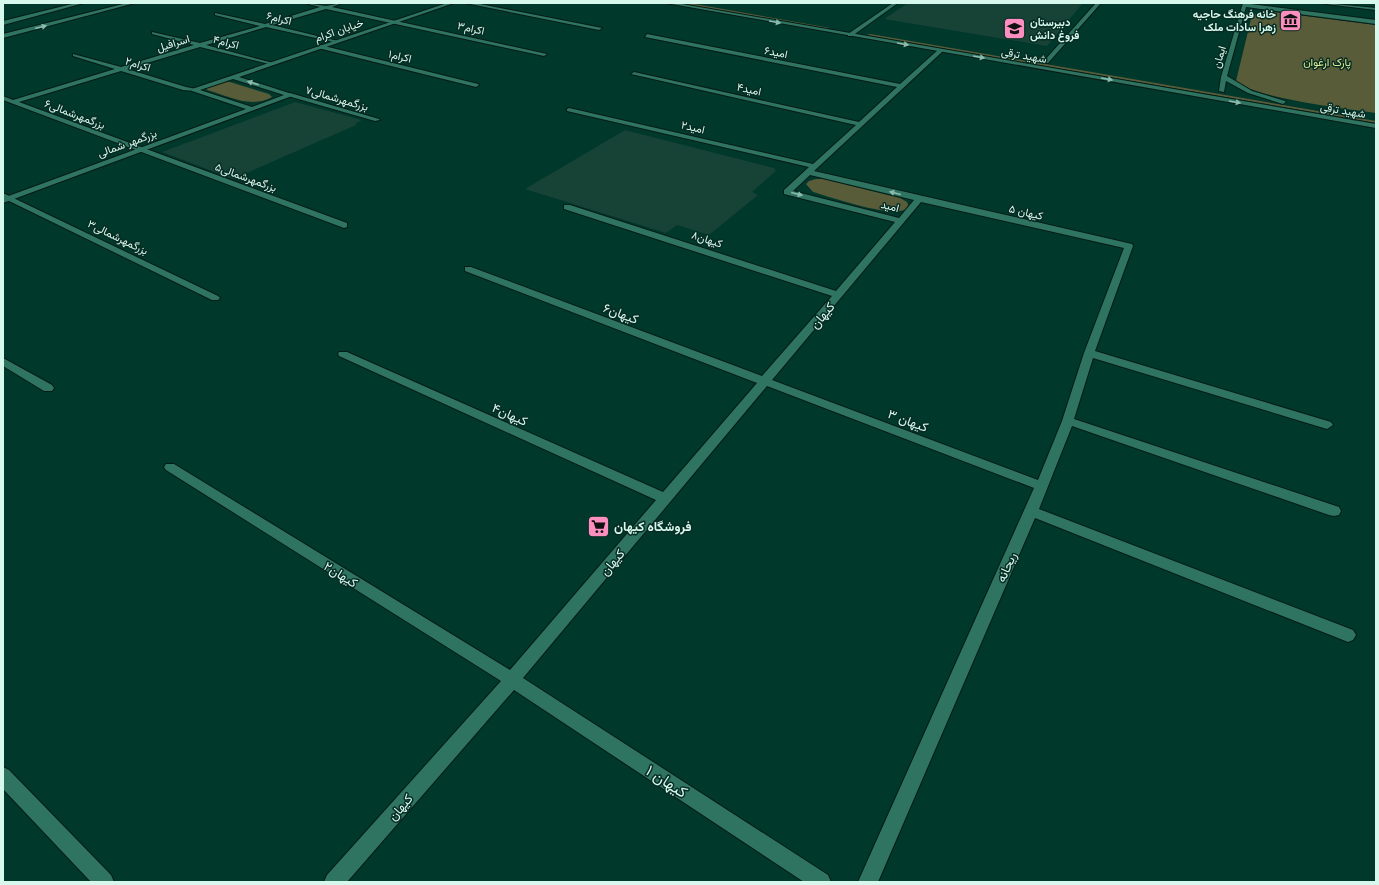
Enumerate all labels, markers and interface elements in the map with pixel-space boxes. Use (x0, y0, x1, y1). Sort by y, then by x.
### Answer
place label: خانه فرهنگ حاجیه زهرا سادات ملک (1193, 7, 1277, 34)
museum icon: خانه فرهنگ حاجیه زهرا سادات ملک (1278, 7, 1304, 33)
street label: اکرام۶ (265, 8, 293, 29)
street label: خیابان اکرام (313, 15, 366, 46)
school or university icon: دبیرستان فروغ دانش (1002, 15, 1028, 41)
place label: دبیرستان فروغ دانش (1030, 15, 1079, 43)
street label: اکرام۳ (456, 18, 486, 39)
one-way arrow (769, 19, 781, 25)
one-way arrow (35, 23, 47, 29)
street label: اسرافیل (155, 31, 191, 55)
street label: اکرام۴ (211, 32, 241, 53)
one-way arrow (897, 41, 909, 47)
street label: امید۶ (763, 43, 789, 61)
street label: شهید ترقی (1000, 44, 1048, 66)
street label: ایمان (1209, 44, 1229, 70)
street label: اکرام۱ (387, 47, 413, 66)
street label: اکرام۲ (123, 54, 152, 75)
one-way arrow (973, 54, 985, 60)
park label: پارک ارغوان (1303, 55, 1351, 70)
one-way arrow (1101, 77, 1113, 83)
one-way arrow (247, 80, 259, 86)
street label: امید۴ (736, 80, 762, 98)
street label: بزرگمهرشمالی۷ (304, 82, 370, 114)
street label: بزرگمهرشمالی۶ (43, 96, 107, 132)
one-way arrow (1229, 99, 1241, 105)
street label: شهید ترقی (1319, 99, 1367, 121)
street label: امید۲ (680, 117, 706, 137)
street label: بزرگمهر شمالی (95, 126, 159, 160)
street label: بزرگمهرشمالی۵ (213, 159, 279, 195)
one-way arrow (889, 190, 901, 196)
one-way arrow (791, 191, 803, 197)
street label: امید (879, 197, 901, 215)
street label: کیهان ۵ (1008, 201, 1045, 223)
street label: بزرگمهرشمالی۳ (85, 216, 151, 258)
street label: کیهان۸ (690, 227, 724, 251)
street label: کیهان (806, 298, 839, 332)
street label: کیهان۶ (601, 299, 641, 328)
street label: کیهان۴ (489, 399, 530, 430)
street label: کیهان ۳ (885, 405, 931, 436)
supermarket icon: فروشگاه کیهان (585, 513, 611, 539)
place label: فروشگاه کیهان (614, 518, 691, 535)
street label: کیهان (596, 545, 629, 579)
street label: ریحانه (992, 549, 1021, 585)
street label: کیهان۲ (321, 557, 361, 591)
street label: کیهان ۱ (642, 760, 692, 803)
street label: کیهان (384, 790, 417, 824)

